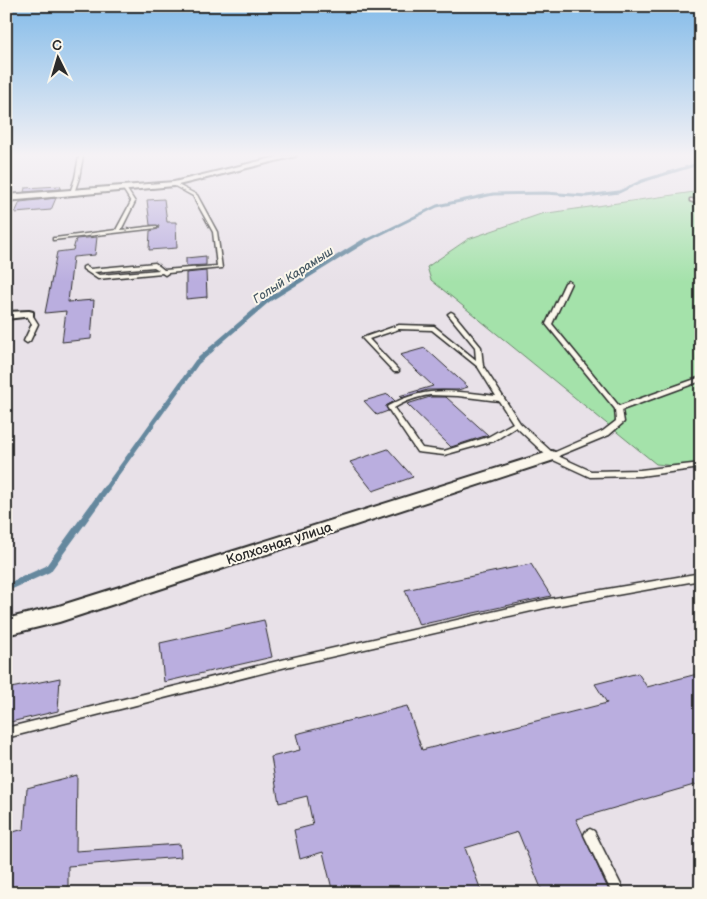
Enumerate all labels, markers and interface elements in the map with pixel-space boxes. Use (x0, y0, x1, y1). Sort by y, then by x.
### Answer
north arrow (32, 32, 82, 82)
text: С (51, 37, 63, 54)
water label: Голый Карамыш (250, 243, 337, 307)
street label: Колхозная улица (224, 518, 335, 569)

